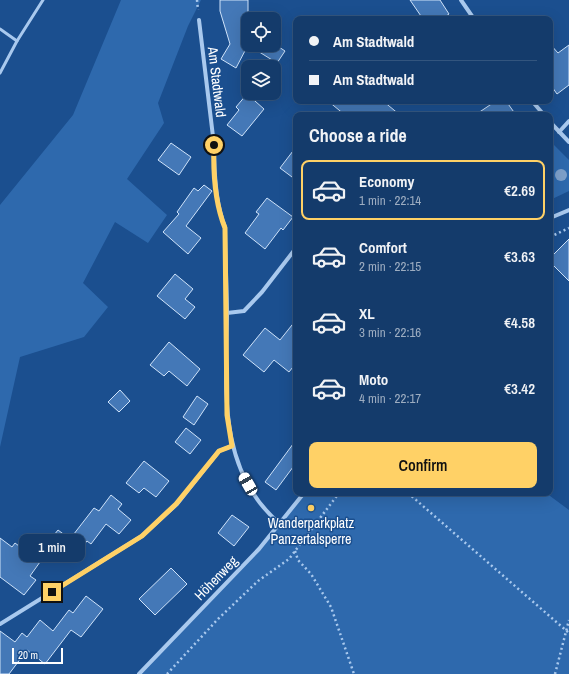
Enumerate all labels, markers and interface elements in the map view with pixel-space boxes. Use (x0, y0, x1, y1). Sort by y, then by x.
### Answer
map controls (241, 12, 281, 100)
button: locate (241, 12, 281, 52)
text: Am Stadtwald (333, 31, 414, 52)
street label: Am Stadtwald (204, 45, 230, 118)
button: layers (241, 60, 281, 100)
text: Am Stadtwald (333, 69, 414, 90)
text: Choose a ride (309, 123, 407, 148)
route start (205, 136, 223, 154)
text: Economy (359, 171, 414, 192)
icon: car (311, 172, 347, 208)
text: €2.69 (504, 180, 535, 201)
text: 1 min · 22:14 (359, 192, 421, 209)
text: Comfort (359, 237, 407, 258)
icon: car (311, 238, 347, 274)
text: €3.63 (504, 246, 535, 267)
text: 2 min · 22:15 (359, 258, 421, 275)
text: XL (359, 303, 375, 324)
icon: car (311, 304, 347, 340)
text: €4.58 (504, 312, 535, 333)
text: 3 min · 22:16 (359, 324, 421, 341)
text: Moto (359, 369, 388, 390)
icon: car (311, 370, 347, 406)
text: €3.42 (504, 378, 535, 399)
text: 4 min · 22:17 (359, 390, 421, 407)
button: Confirm (309, 442, 537, 488)
car (237, 471, 259, 497)
marker: Wanderparkplatz Panzertalsperre (306, 503, 316, 513)
place label: Wanderparkplatz Panzertalsperre (268, 514, 354, 548)
callout: 1 min (19, 534, 85, 562)
text: 1 min (38, 539, 66, 556)
street label: Höhenweg (190, 552, 242, 604)
route end (43, 583, 61, 601)
scale bar (12, 646, 63, 665)
text: 20 m (18, 648, 38, 662)

